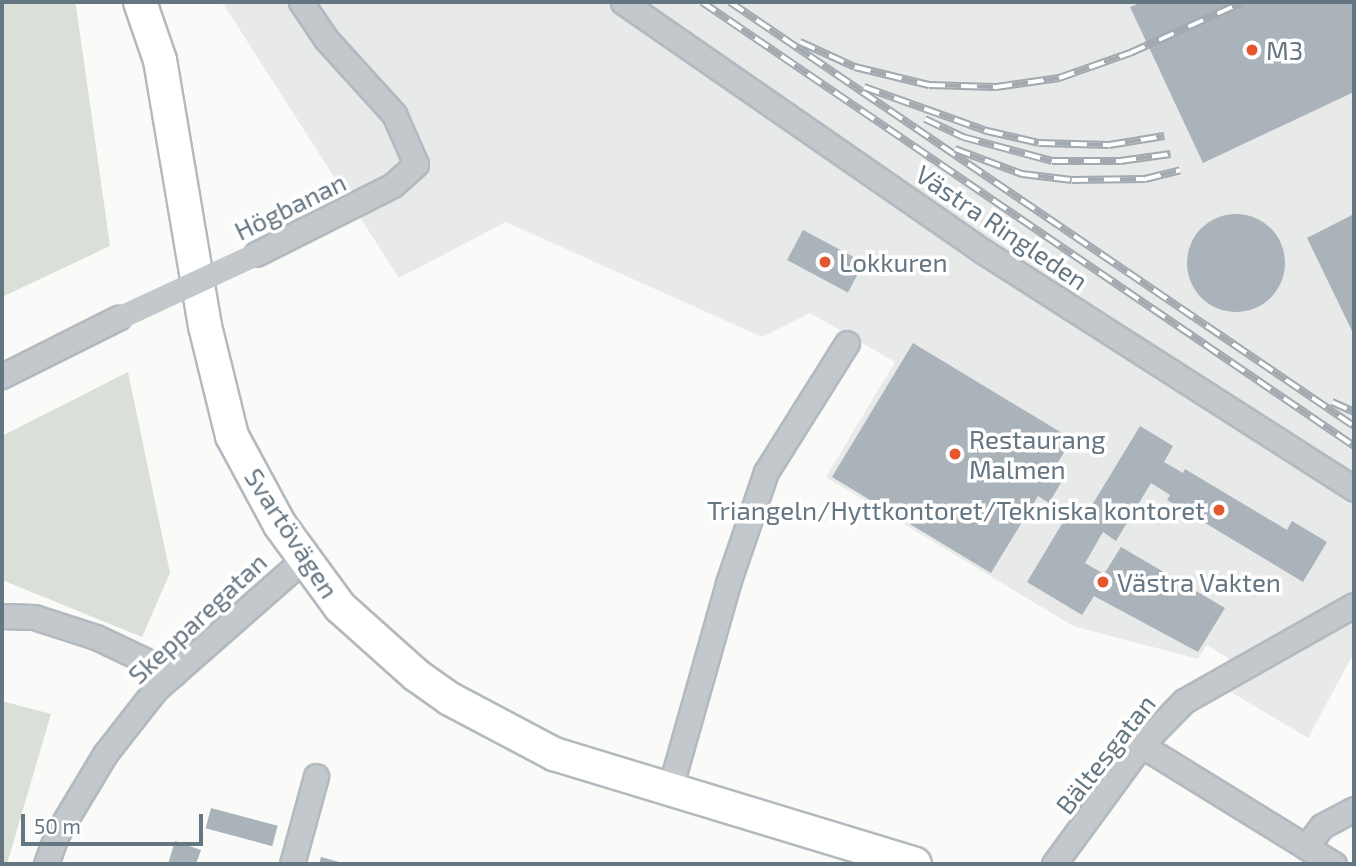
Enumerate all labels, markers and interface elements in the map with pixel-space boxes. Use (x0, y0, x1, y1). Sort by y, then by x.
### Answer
place label: M3 (1266, 34, 1303, 66)
marker: M3 (1244, 42, 1260, 58)
street label: Västra Ringleden (910, 158, 1094, 296)
street label: Högbanan (229, 166, 351, 246)
place label: Lokkuren (839, 246, 948, 278)
marker: Lokkuren (817, 254, 833, 270)
place label: Restaurang Malmen (969, 423, 1105, 485)
marker: Restaurang Malmen (947, 446, 963, 462)
street label: Svartövägen (238, 462, 346, 604)
place label: Triangeln/Hyttkontoret/Tekniska kontoret (707, 494, 1205, 526)
marker: Triangeln/Hyttkontoret/Tekniska kontoret (1211, 502, 1227, 518)
street label: Skepparegatan (121, 546, 273, 690)
place label: Västra Vakten (1117, 566, 1282, 598)
marker: Västra Vakten (1095, 574, 1111, 590)
street label: Bältesgatan (1049, 688, 1161, 820)
scale bar (24, 800, 206, 844)
text: 50 m (34, 813, 81, 838)

